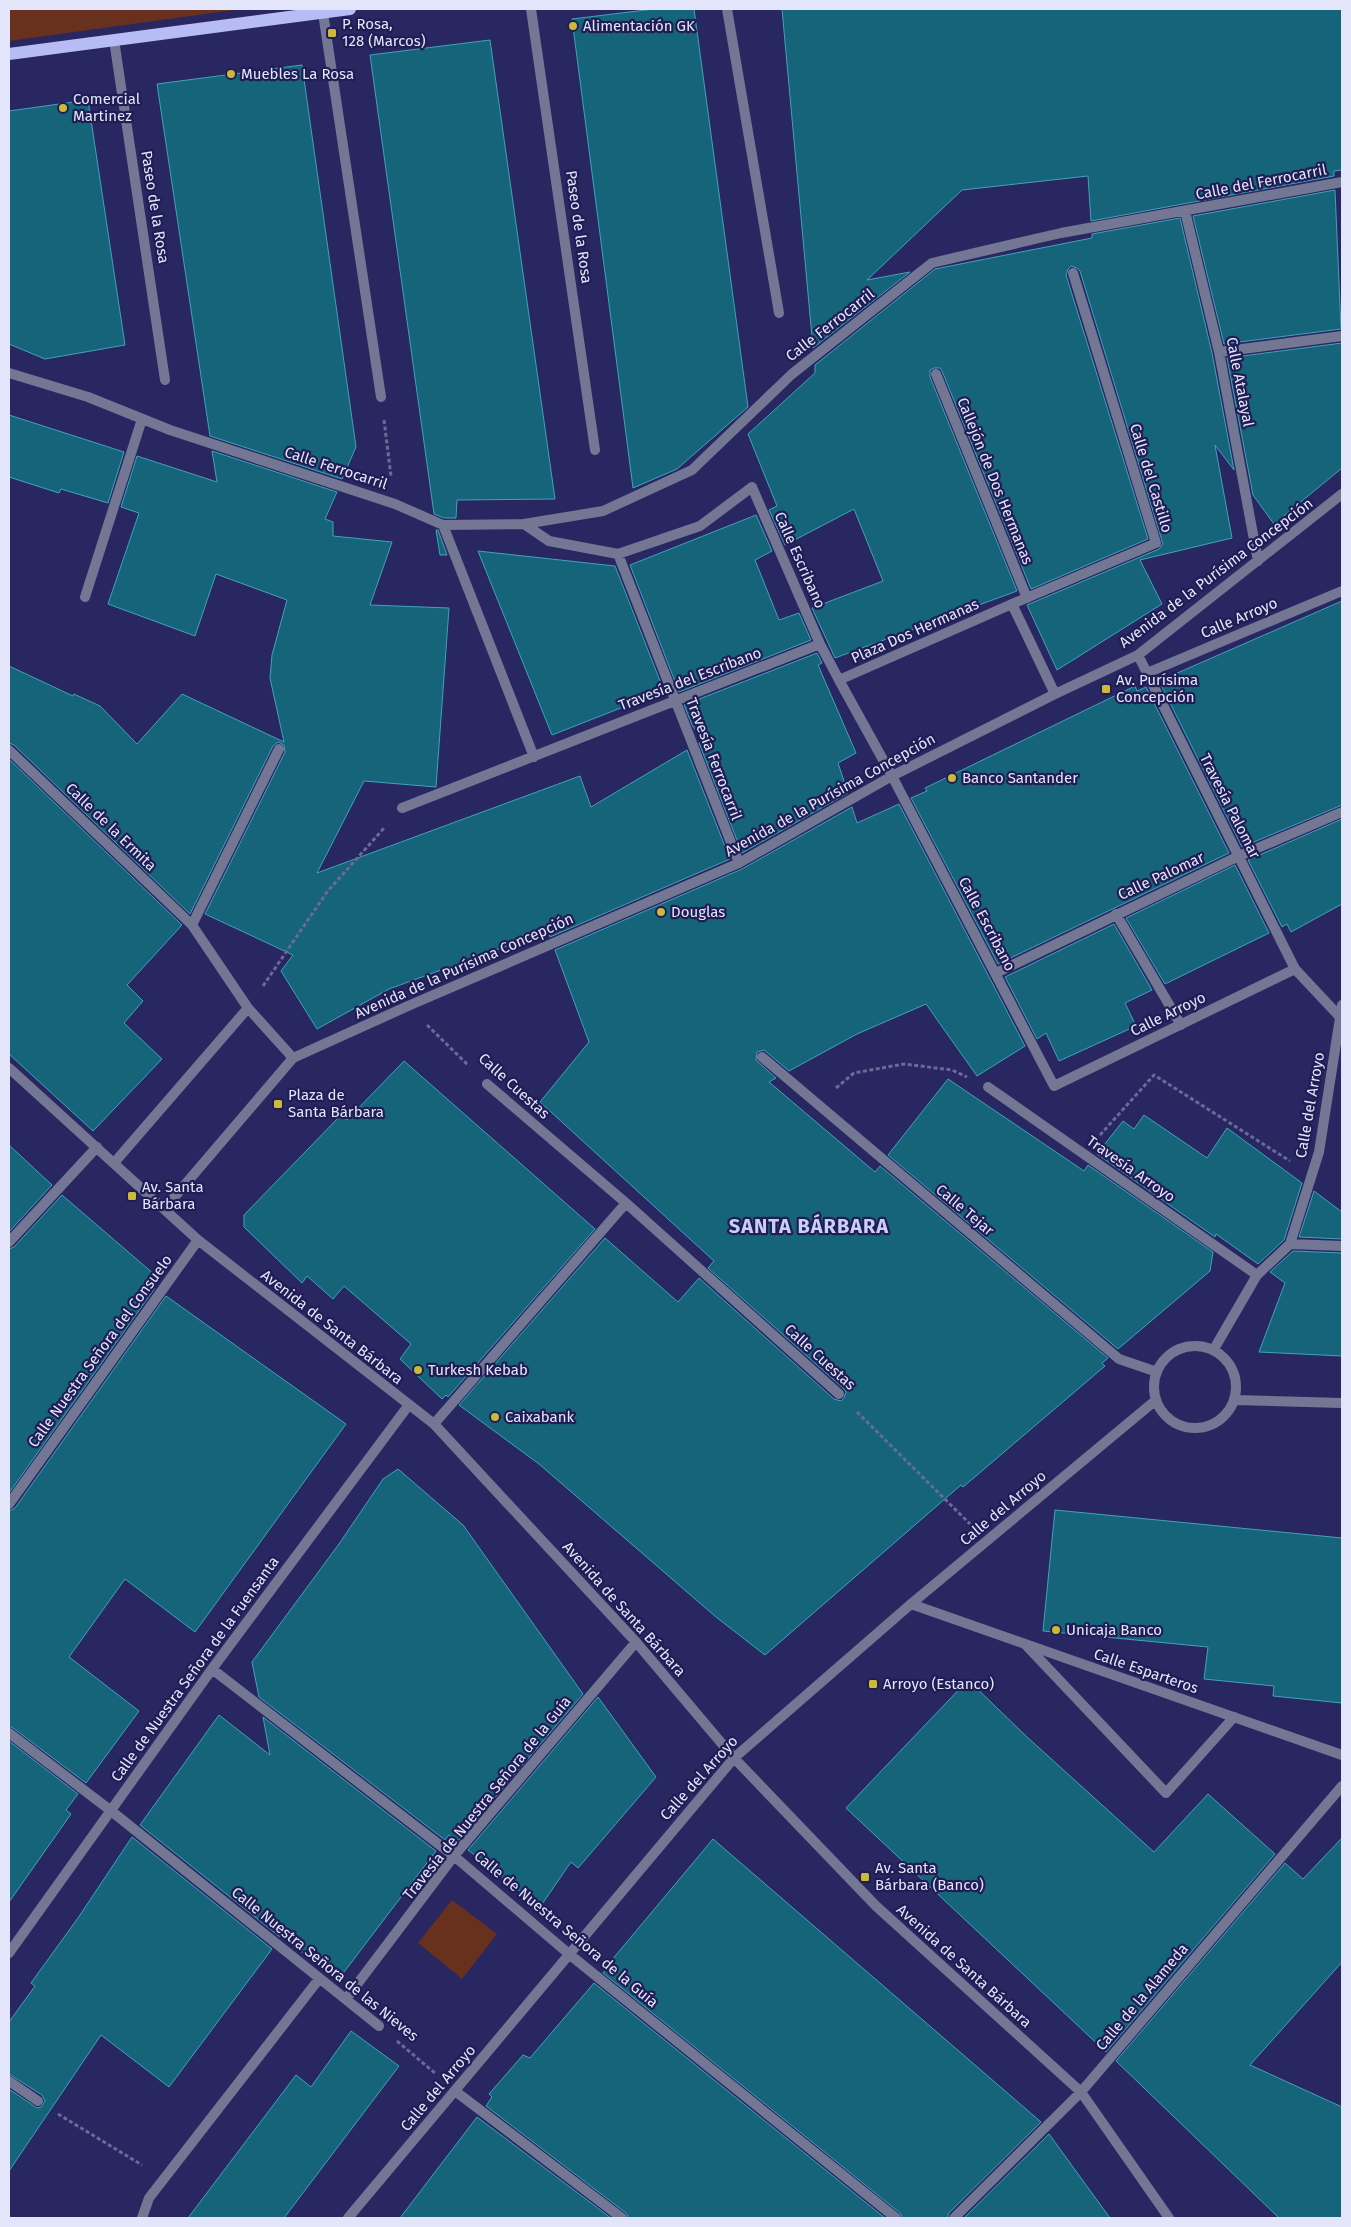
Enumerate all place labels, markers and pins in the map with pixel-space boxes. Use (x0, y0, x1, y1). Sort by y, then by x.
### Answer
place label: P. Rosa, 128 (Marcos) (342, 15, 426, 50)
place label: Alimentación GK (583, 17, 695, 35)
marker: Alimentación GK (567, 20, 579, 32)
marker: P. Rosa, 128 (Marcos) (326, 27, 338, 39)
place label: Muebles La Rosa (241, 65, 354, 83)
marker: Muebles La Rosa (225, 68, 237, 80)
place label: Comercial Martinez (73, 90, 141, 125)
marker: Comercial Martinez (57, 102, 69, 114)
place label: Av. Purísima Concepción (1116, 671, 1198, 706)
marker: Av. Purísima Concepción (1100, 683, 1112, 695)
place label: Banco Santander (962, 769, 1078, 787)
marker: Banco Santander (946, 772, 958, 784)
place label: Douglas (671, 903, 725, 921)
marker: Douglas (655, 906, 667, 918)
place label: Plaza de Santa Bárbara (288, 1086, 384, 1121)
marker: Plaza de Santa Bárbara (272, 1098, 284, 1110)
place label: Av. Santa Bárbara (142, 1178, 204, 1213)
marker: Av. Santa Bárbara (126, 1190, 138, 1202)
place label: Turkesh Kebab (428, 1361, 528, 1379)
marker: Turkesh Kebab (412, 1364, 424, 1376)
place label: Caixabank (505, 1408, 575, 1426)
marker: Caixabank (489, 1411, 501, 1423)
place label: Unicaja Banco (1066, 1621, 1162, 1639)
marker: Unicaja Banco (1050, 1624, 1062, 1636)
place label: Arroyo (Estanco) (883, 1675, 994, 1693)
marker: Arroyo (Estanco) (867, 1678, 879, 1690)
place label: Av. Santa Bárbara (Banco) (875, 1859, 984, 1894)
marker: Av. Santa Bárbara (Banco) (859, 1871, 871, 1883)

